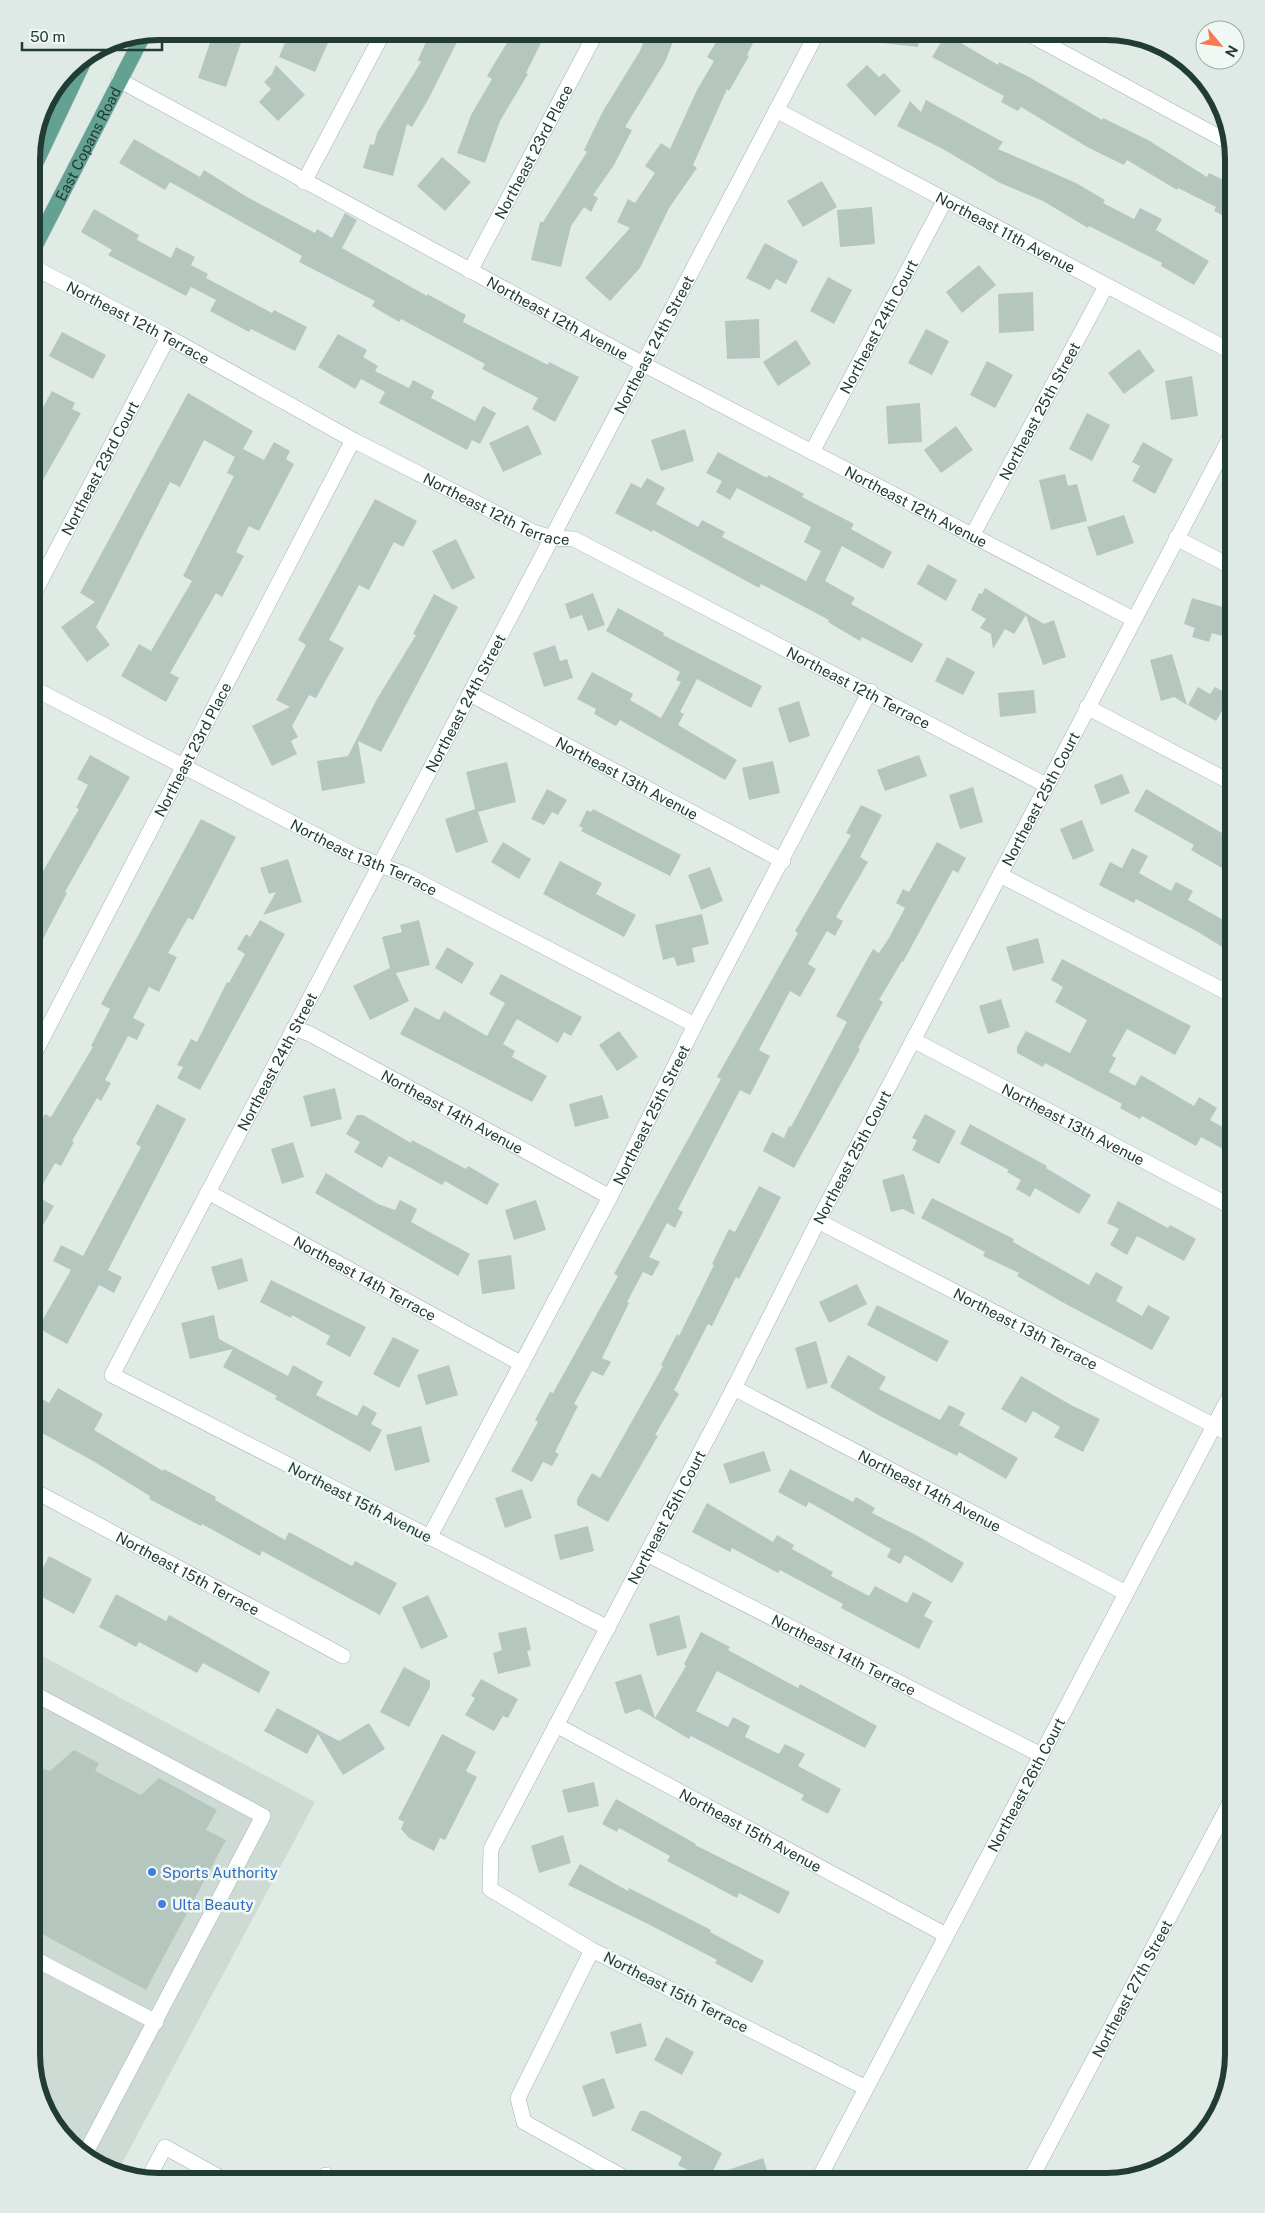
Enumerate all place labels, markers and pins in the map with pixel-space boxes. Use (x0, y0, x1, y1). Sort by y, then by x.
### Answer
place label: Sports Authority (162, 1864, 278, 1881)
marker: Sports Authority (146, 1866, 158, 1878)
place label: Ulta Beauty (172, 1896, 254, 1913)
marker: Ulta Beauty (156, 1898, 168, 1910)

